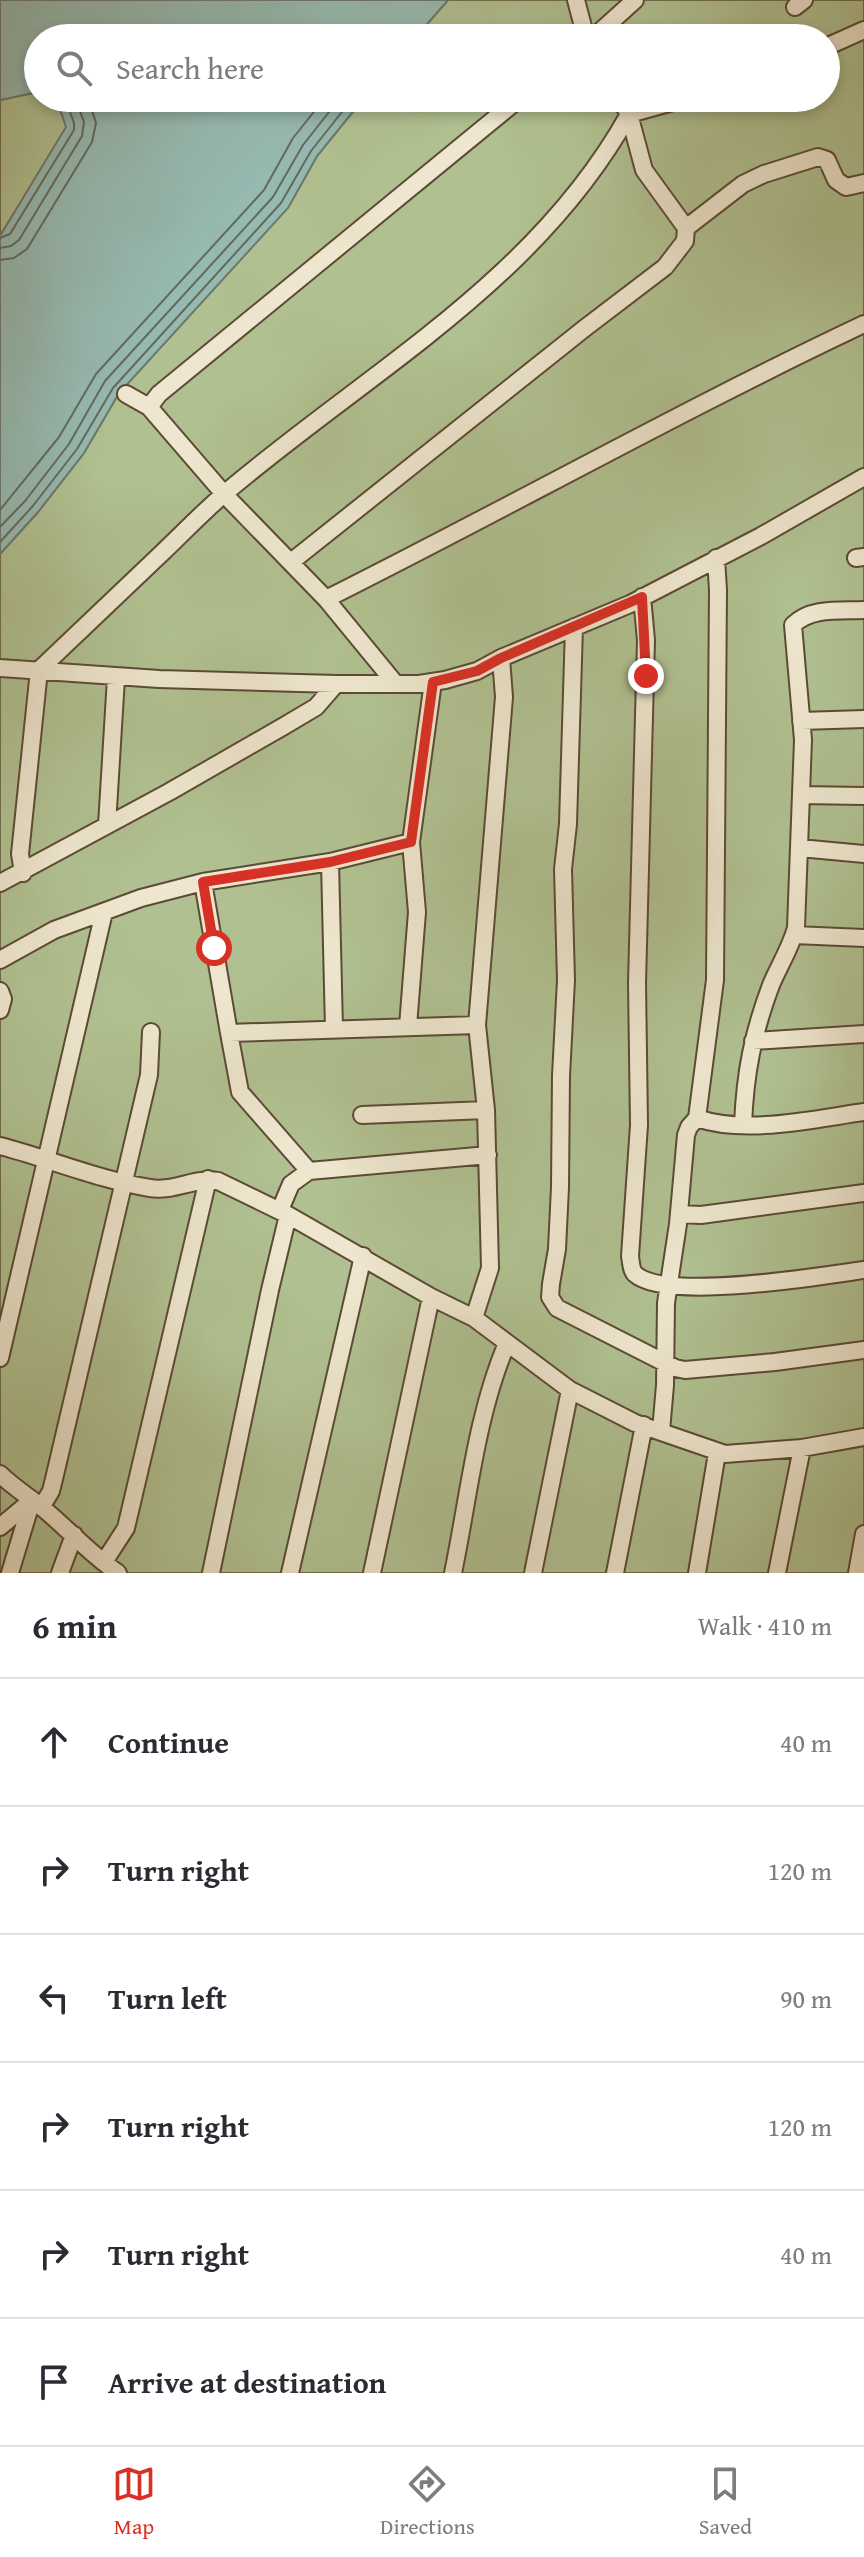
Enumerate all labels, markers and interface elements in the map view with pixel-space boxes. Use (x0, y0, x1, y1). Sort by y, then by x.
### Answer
search box (24, 24, 840, 112)
icon: search (52, 46, 96, 90)
text: Search here (116, 46, 264, 90)
route end (628, 658, 664, 694)
route start (196, 930, 232, 966)
text: 6 min (32, 1601, 117, 1650)
text: Walk · 410 m (698, 1606, 832, 1645)
icon: ahead (32, 1720, 76, 1764)
text: Continue (108, 1720, 229, 1764)
text: 40 m (780, 1723, 832, 1762)
icon: right (32, 1848, 76, 1892)
text: Turn right (108, 1848, 249, 1892)
text: 120 m (767, 1851, 832, 1890)
icon: left (32, 1976, 76, 2020)
text: Turn left (108, 1976, 227, 2020)
text: 90 m (780, 1979, 832, 2018)
icon: right (32, 2104, 76, 2148)
text: Turn right (108, 2104, 249, 2148)
text: 120 m (767, 2107, 832, 2146)
icon: right (32, 2232, 76, 2276)
text: Turn right (108, 2232, 249, 2276)
text: 40 m (780, 2235, 832, 2274)
icon: arrive (32, 2360, 76, 2404)
text: Arrive at destination (108, 2360, 386, 2404)
tab: Map (112, 2462, 156, 2542)
tab: Directions (380, 2462, 475, 2542)
tab: Saved (699, 2462, 752, 2542)

